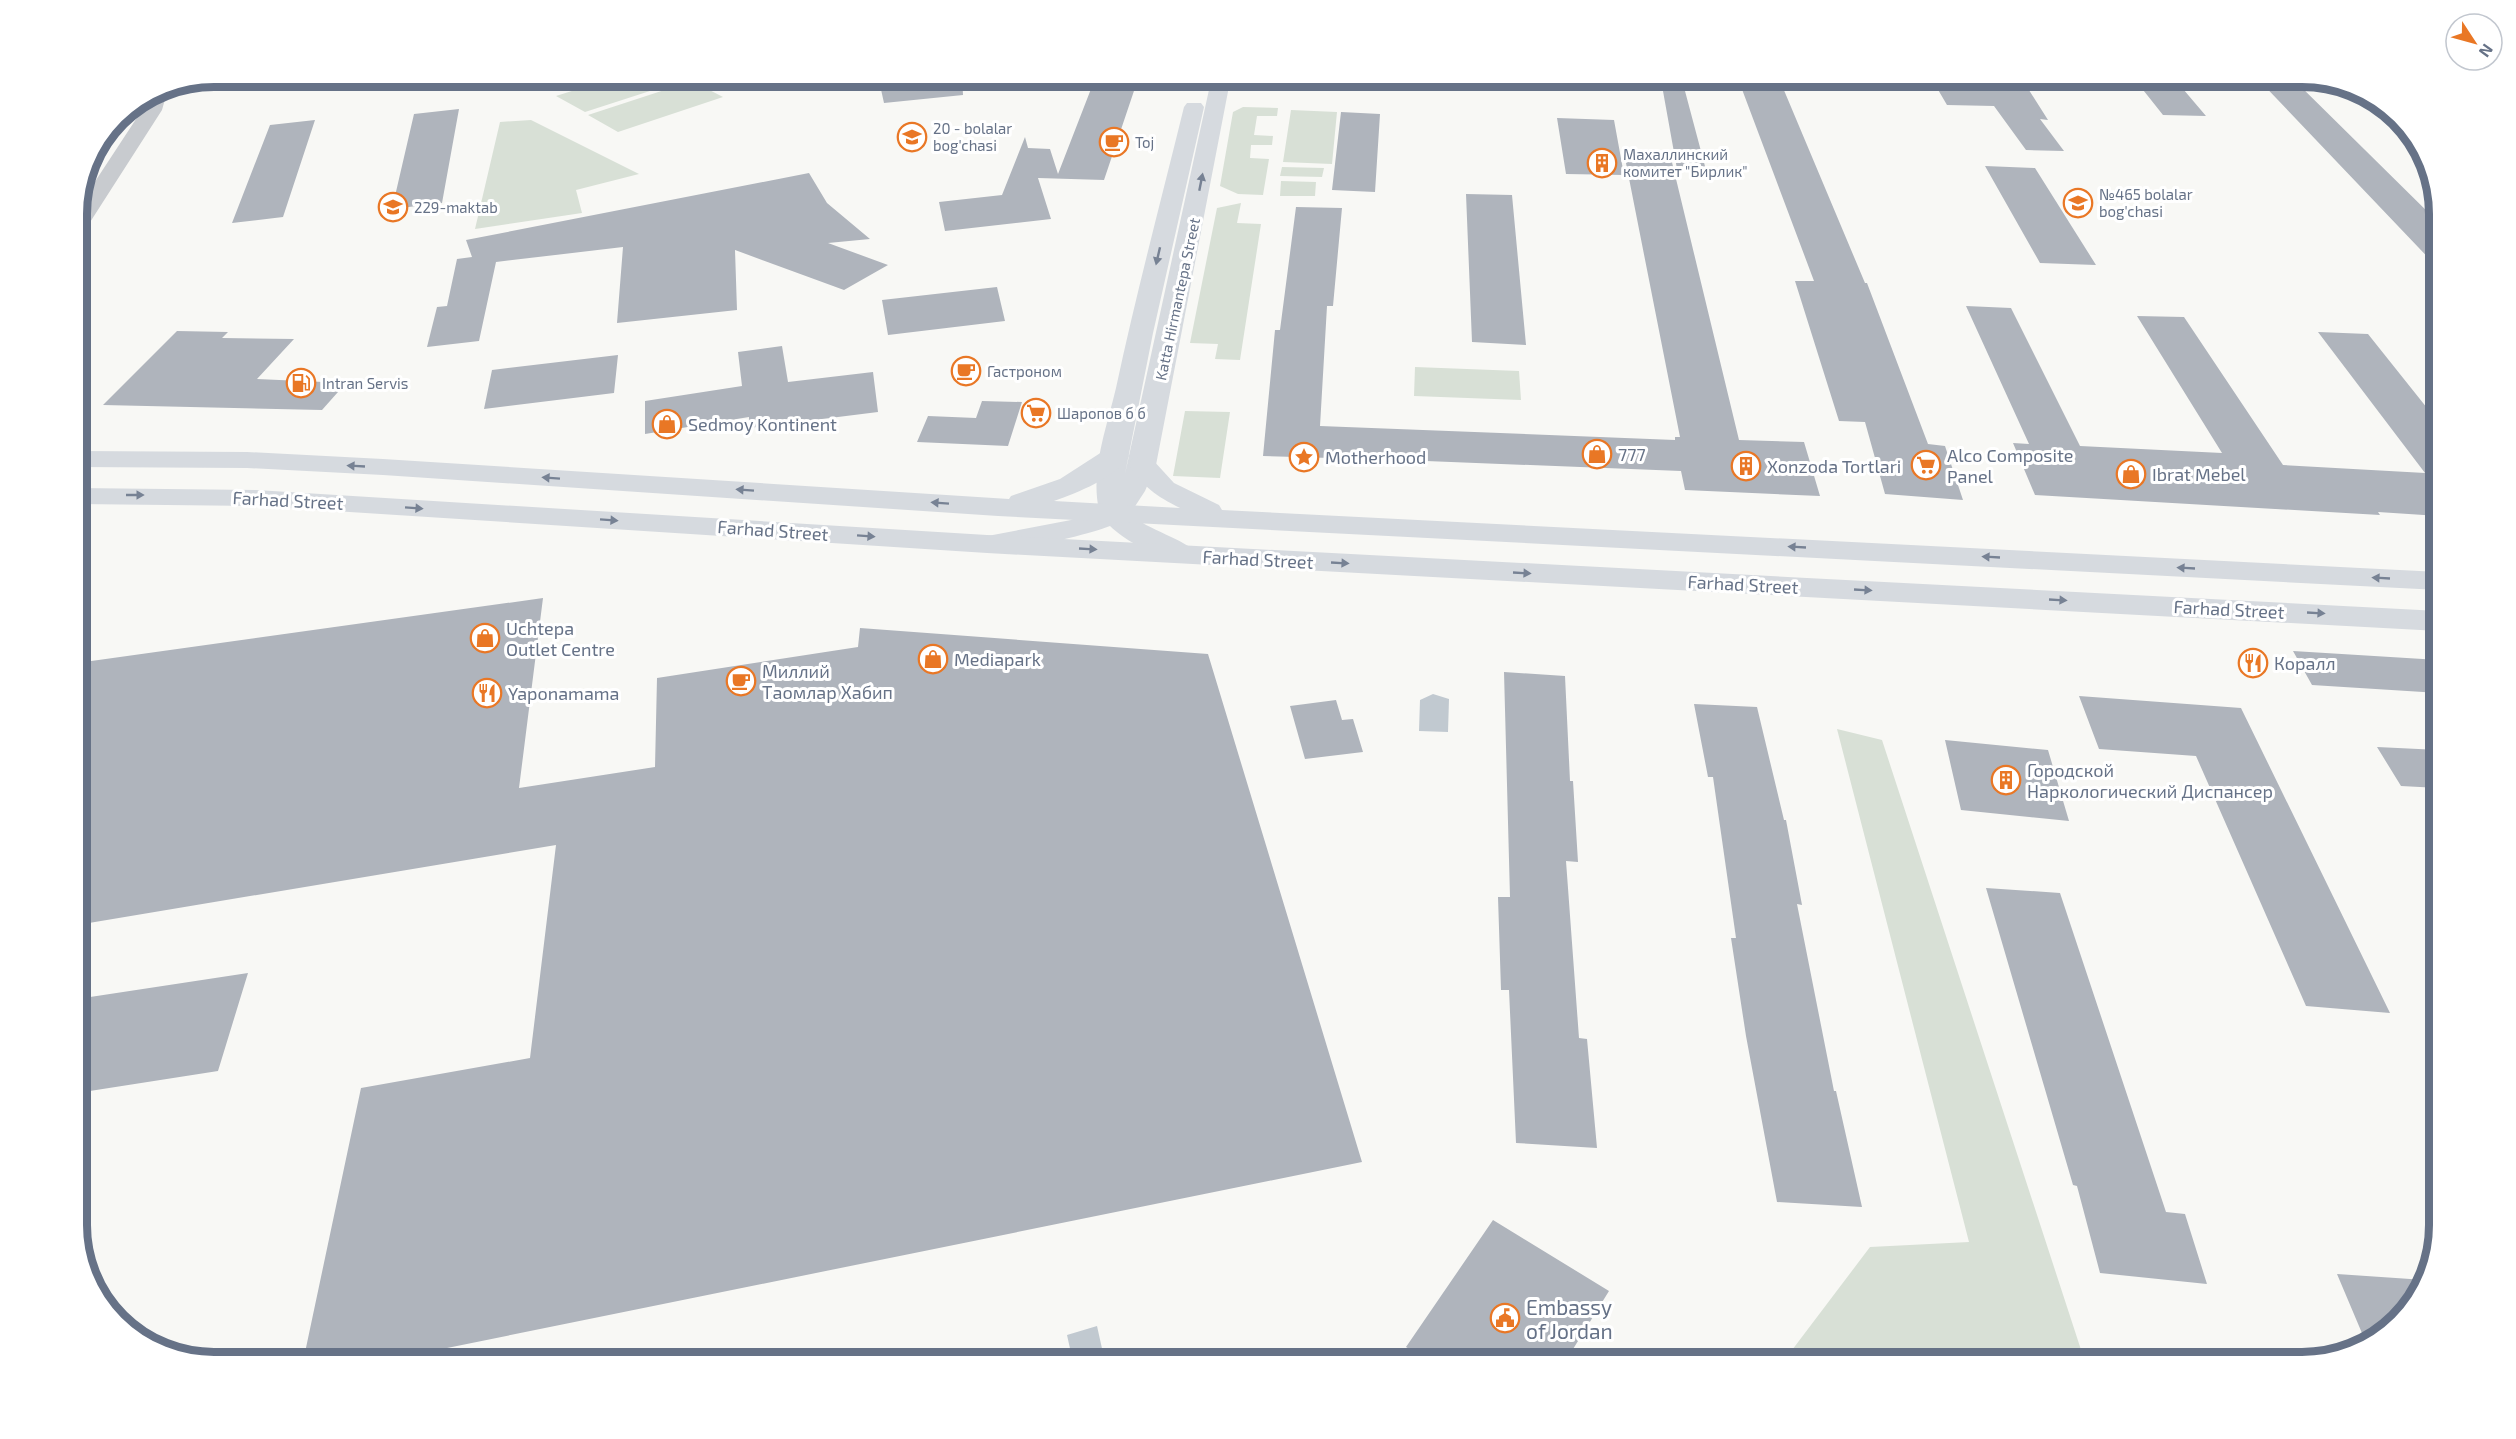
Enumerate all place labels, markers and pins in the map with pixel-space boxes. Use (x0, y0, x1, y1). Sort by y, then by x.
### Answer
place label: 20 - bolalar bog'chasi (933, 119, 1012, 154)
school or university icon: 20 - bolalar bog'chasi (896, 121, 928, 153)
cafe icon: Toj (1098, 126, 1130, 158)
place label: Toj (1135, 133, 1154, 152)
place label: Махаллинский комитет "Бирлик" (1623, 145, 1748, 180)
building icon: Махаллинский комитет "Бирлик" (1586, 147, 1618, 179)
place label: №465 bolalar bog'chasi (2099, 185, 2193, 220)
school or university icon: №465 bolalar bog'chasi (2062, 187, 2094, 219)
school or university icon: 229-maktab (377, 191, 409, 223)
place label: 229-maktab (414, 198, 498, 216)
cafe icon: Гастроном (950, 355, 982, 387)
place label: Гастроном (987, 362, 1062, 380)
fuel station icon: Intran Servis (285, 367, 317, 399)
place label: Intran Servis (322, 374, 408, 392)
supermarket icon: Шаропов б б (1020, 397, 1052, 429)
place label: Шаропов б б (1057, 404, 1146, 422)
shop icon: Sedmoy Kontinent (651, 408, 683, 440)
place label: Sedmoy Kontinent (688, 413, 837, 435)
shop icon: 777 (1581, 438, 1613, 470)
place icon: Motherhood (1288, 441, 1320, 473)
place label: 777 (1618, 443, 1646, 465)
place label: Alco Composite Panel (1947, 444, 2074, 487)
place label: Motherhood (1325, 446, 1426, 468)
supermarket icon: Alco Composite Panel (1910, 449, 1942, 481)
building icon: Xonzoda Tortlari (1730, 450, 1762, 482)
place label: Xonzoda Tortlari (1767, 455, 1901, 477)
shop icon: Ibrat Mebel (2115, 458, 2147, 490)
place label: Ibrat Mebel (2152, 463, 2246, 485)
place label: Uchtepa Outlet Centre (506, 617, 615, 660)
shop icon: Uchtepa Outlet Centre (469, 622, 501, 654)
shop icon: Mediapark (917, 643, 949, 675)
restaurant icon: Коралл (2237, 647, 2269, 679)
place label: Mediapark (954, 648, 1041, 670)
place label: Коралл (2274, 652, 2336, 674)
place label: Миллий Таомлар Хабип (762, 660, 893, 703)
cafe icon: Миллий Таомлар Хабип (725, 665, 757, 697)
restaurant icon: Yaponamama (471, 677, 503, 709)
place label: Yaponamama (508, 682, 619, 704)
place label: Городской Наркологический Диспансер (2027, 759, 2273, 802)
building icon: Городской Наркологический Диспансер (1990, 764, 2022, 796)
place label: Embassy of Jordan (1526, 1294, 1613, 1343)
public building icon: Embassy of Jordan (1489, 1302, 1521, 1334)

